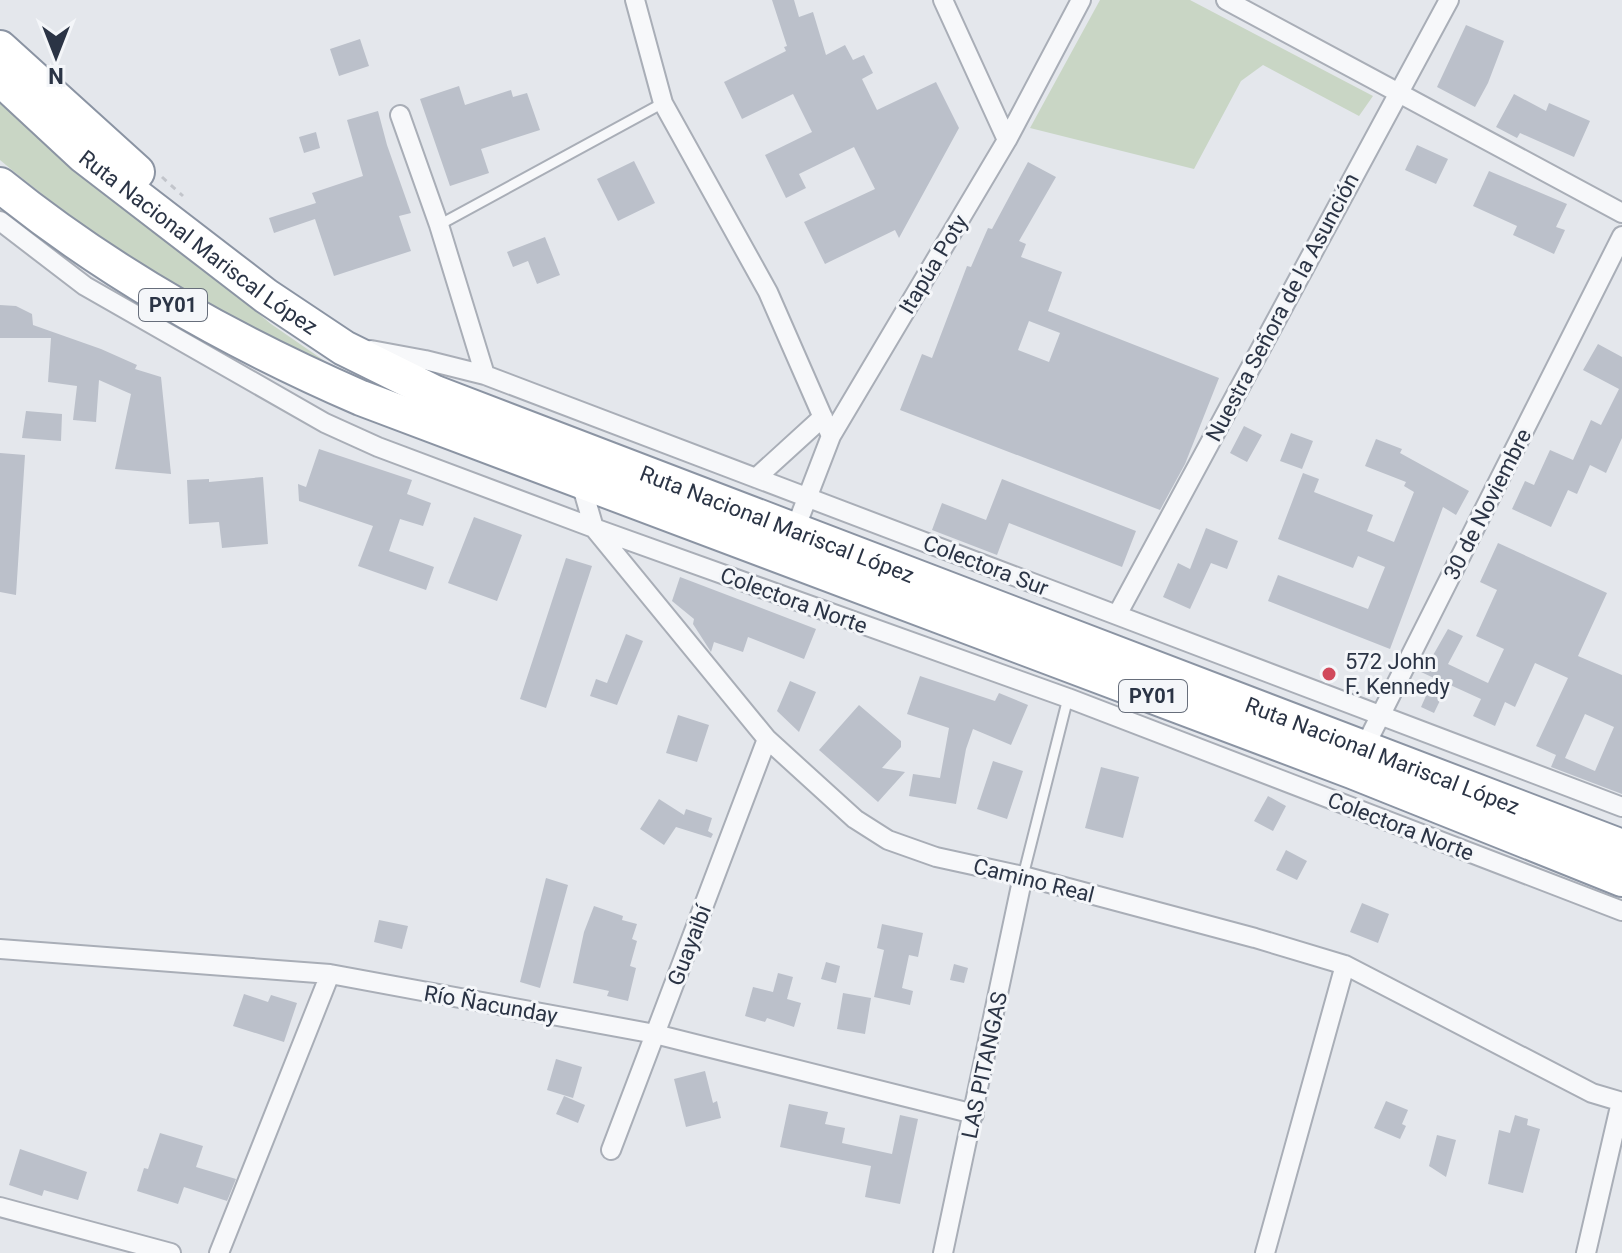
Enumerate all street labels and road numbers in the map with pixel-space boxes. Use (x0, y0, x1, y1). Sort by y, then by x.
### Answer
street label: Ruta Nacional Mariscal López (74, 145, 322, 340)
street label: Nuestra Señora de la Asunción (1201, 169, 1364, 446)
street label: Itapúa Poty (894, 210, 973, 318)
road number: PY01 (139, 289, 207, 321)
street label: 30 de Noviembre (1439, 425, 1536, 584)
street label: Ruta Nacional Mariscal López (637, 461, 918, 588)
street label: Colectora Sur (920, 530, 1052, 601)
street label: Colectora Norte (717, 562, 871, 639)
road number: PY01 (1119, 680, 1187, 712)
street label: Ruta Nacional Mariscal López (1242, 692, 1523, 820)
street label: Colectora Norte (1324, 787, 1477, 866)
street label: Camino Real (971, 853, 1097, 908)
street label: Guayaibí (663, 900, 717, 989)
street label: Río Ñacunday (422, 980, 560, 1029)
street label: LAS PITANGAS (957, 990, 1012, 1141)

